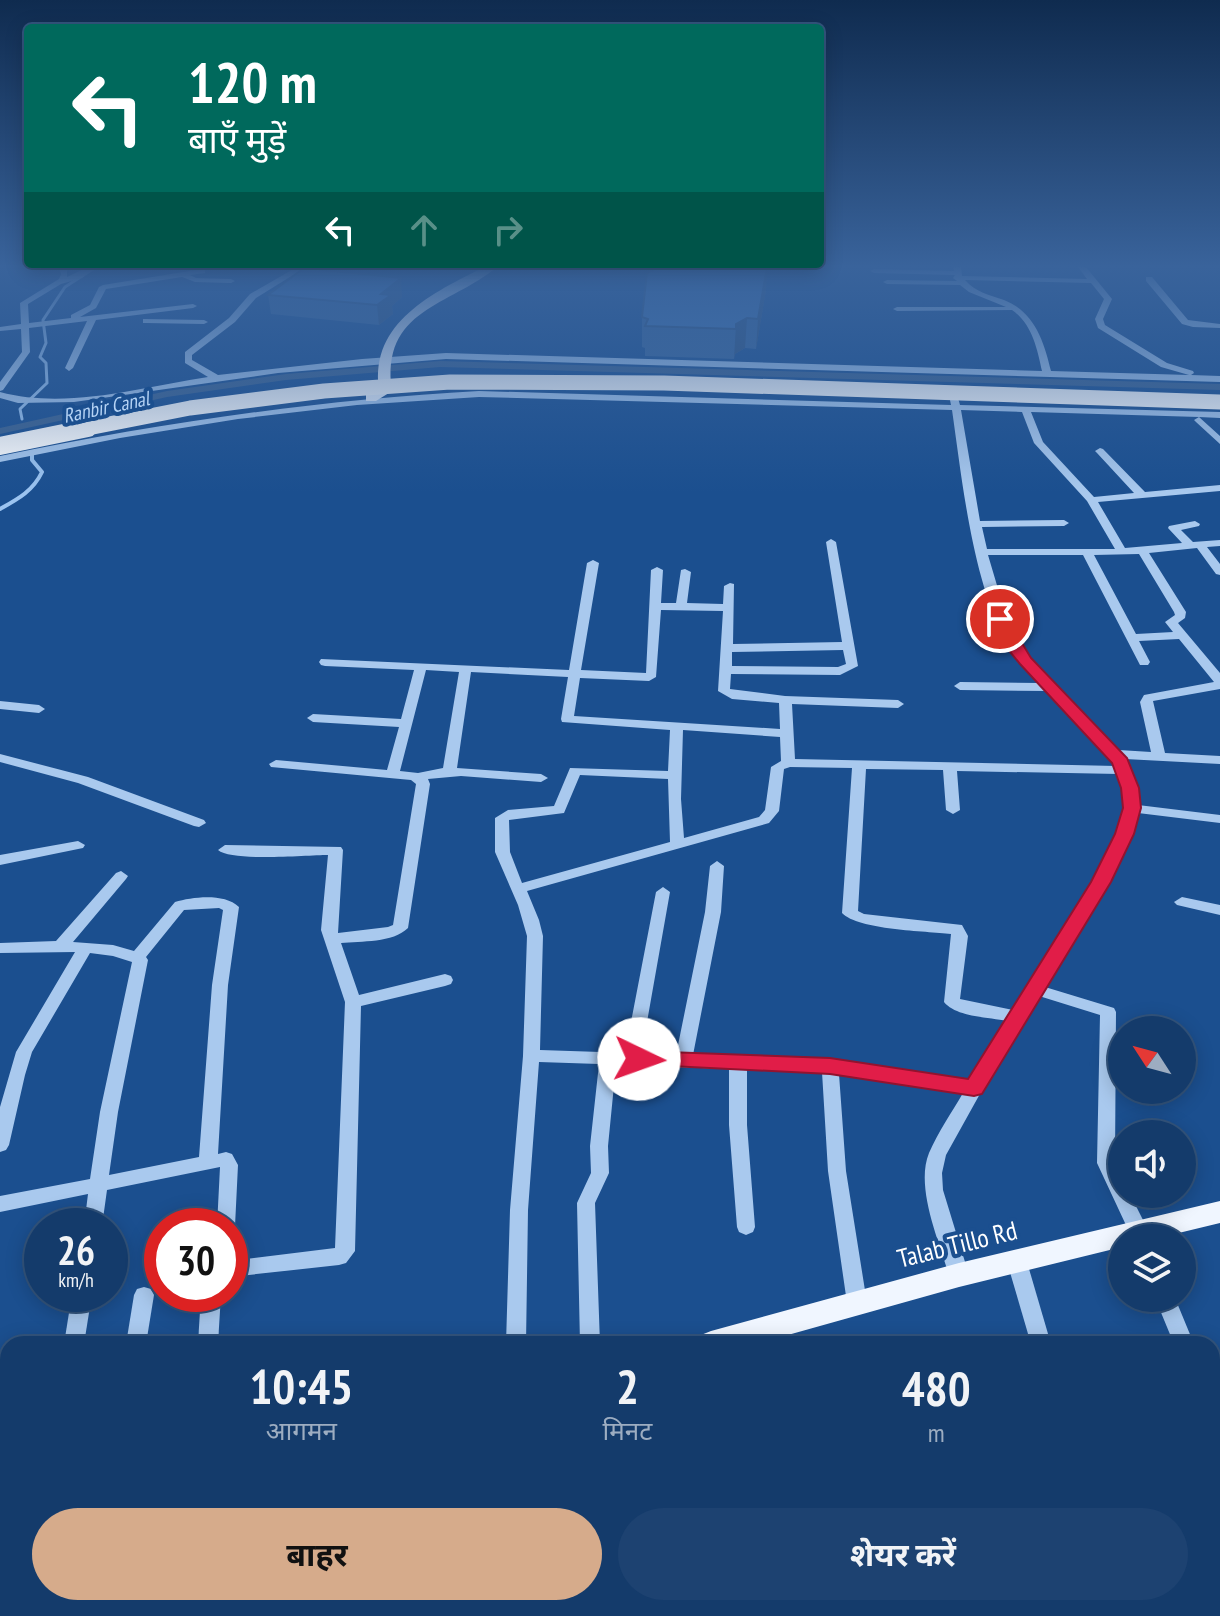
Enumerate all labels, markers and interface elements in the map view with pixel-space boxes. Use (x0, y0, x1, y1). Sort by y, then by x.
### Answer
text: 120 m (188, 46, 317, 118)
icon: left (56, 56, 160, 160)
text: बाएँ मुड़ें (188, 116, 286, 163)
icon: left (318, 208, 362, 252)
icon: ahead (402, 208, 446, 252)
icon: right (486, 208, 530, 252)
water label: Ranbir Canal (61, 385, 154, 429)
pin (966, 585, 1034, 653)
icon: arrive (978, 597, 1022, 641)
north arrow (1108, 1016, 1196, 1104)
map controls (1108, 1016, 1196, 1312)
position arrow (597, 1017, 681, 1101)
button: sound (1108, 1120, 1196, 1208)
speed limit sign: 30 (144, 1208, 248, 1312)
street label: Talab Tillo Rd (894, 1213, 1020, 1275)
text: 26 (57, 1224, 95, 1276)
button: layers (1108, 1224, 1196, 1312)
text: km/h (58, 1267, 94, 1293)
text: 10:45 (249, 1355, 353, 1417)
text: 2 (616, 1355, 639, 1417)
text: 480 (902, 1357, 971, 1419)
text: आगमन (266, 1414, 337, 1447)
text: मिनट (603, 1414, 652, 1447)
text: m (928, 1416, 945, 1449)
button: बाहर (32, 1508, 602, 1600)
button: शेयर करें (618, 1508, 1188, 1600)

